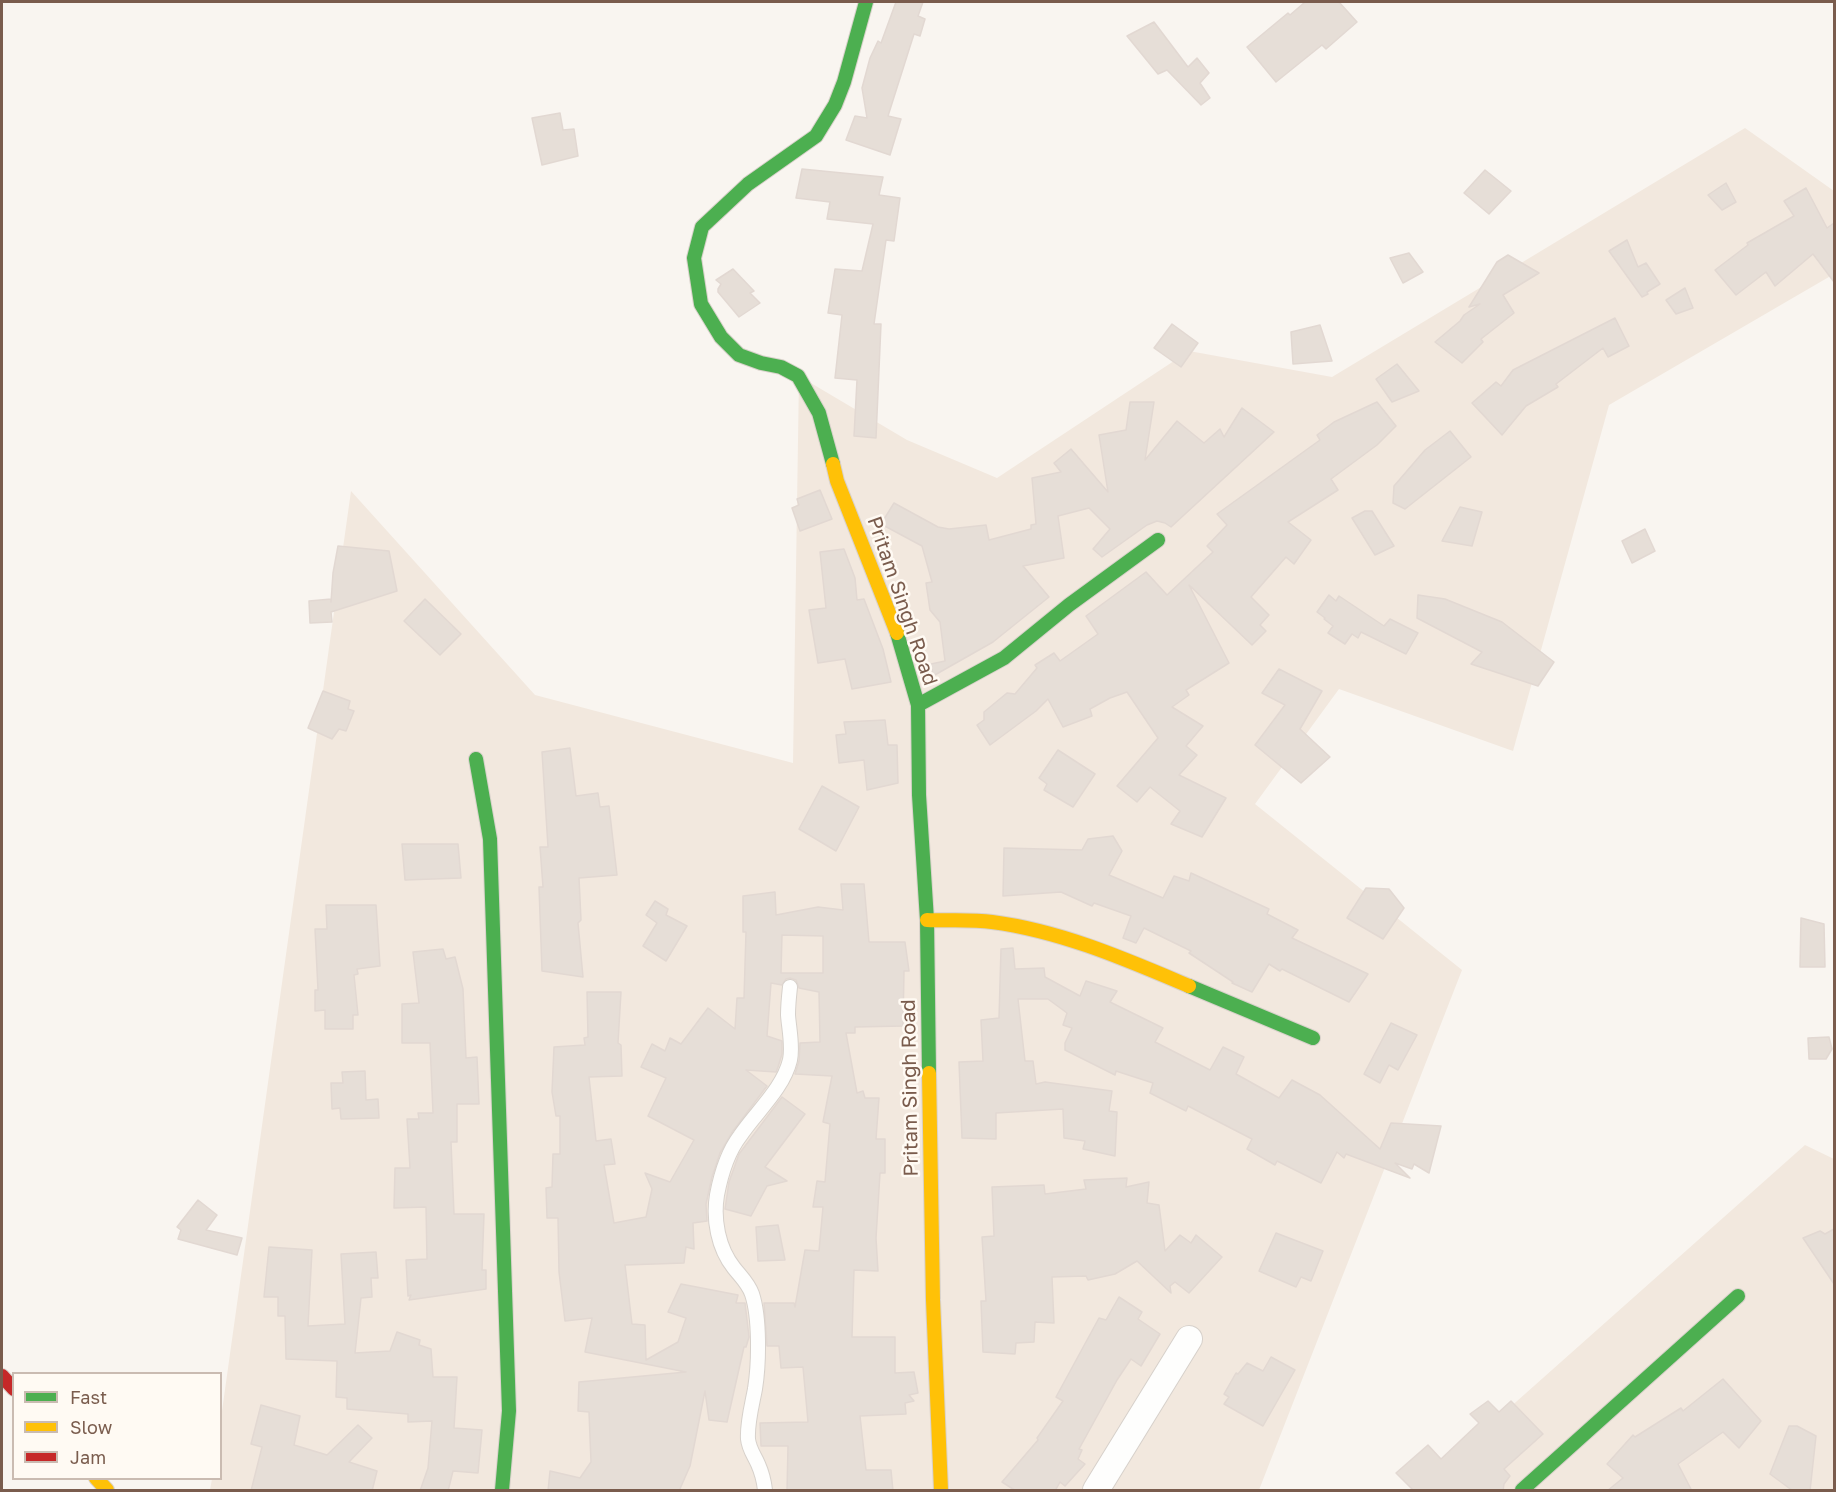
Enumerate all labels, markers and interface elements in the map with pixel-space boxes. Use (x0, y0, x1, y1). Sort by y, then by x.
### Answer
street label: Pritam Singh Road (862, 513, 942, 689)
street label: Pritam Singh Road (896, 999, 924, 1177)
legend (12, 1372, 222, 1480)
text: Fast (70, 1386, 107, 1408)
text: Slow (70, 1416, 112, 1438)
text: Jam (70, 1446, 106, 1468)

